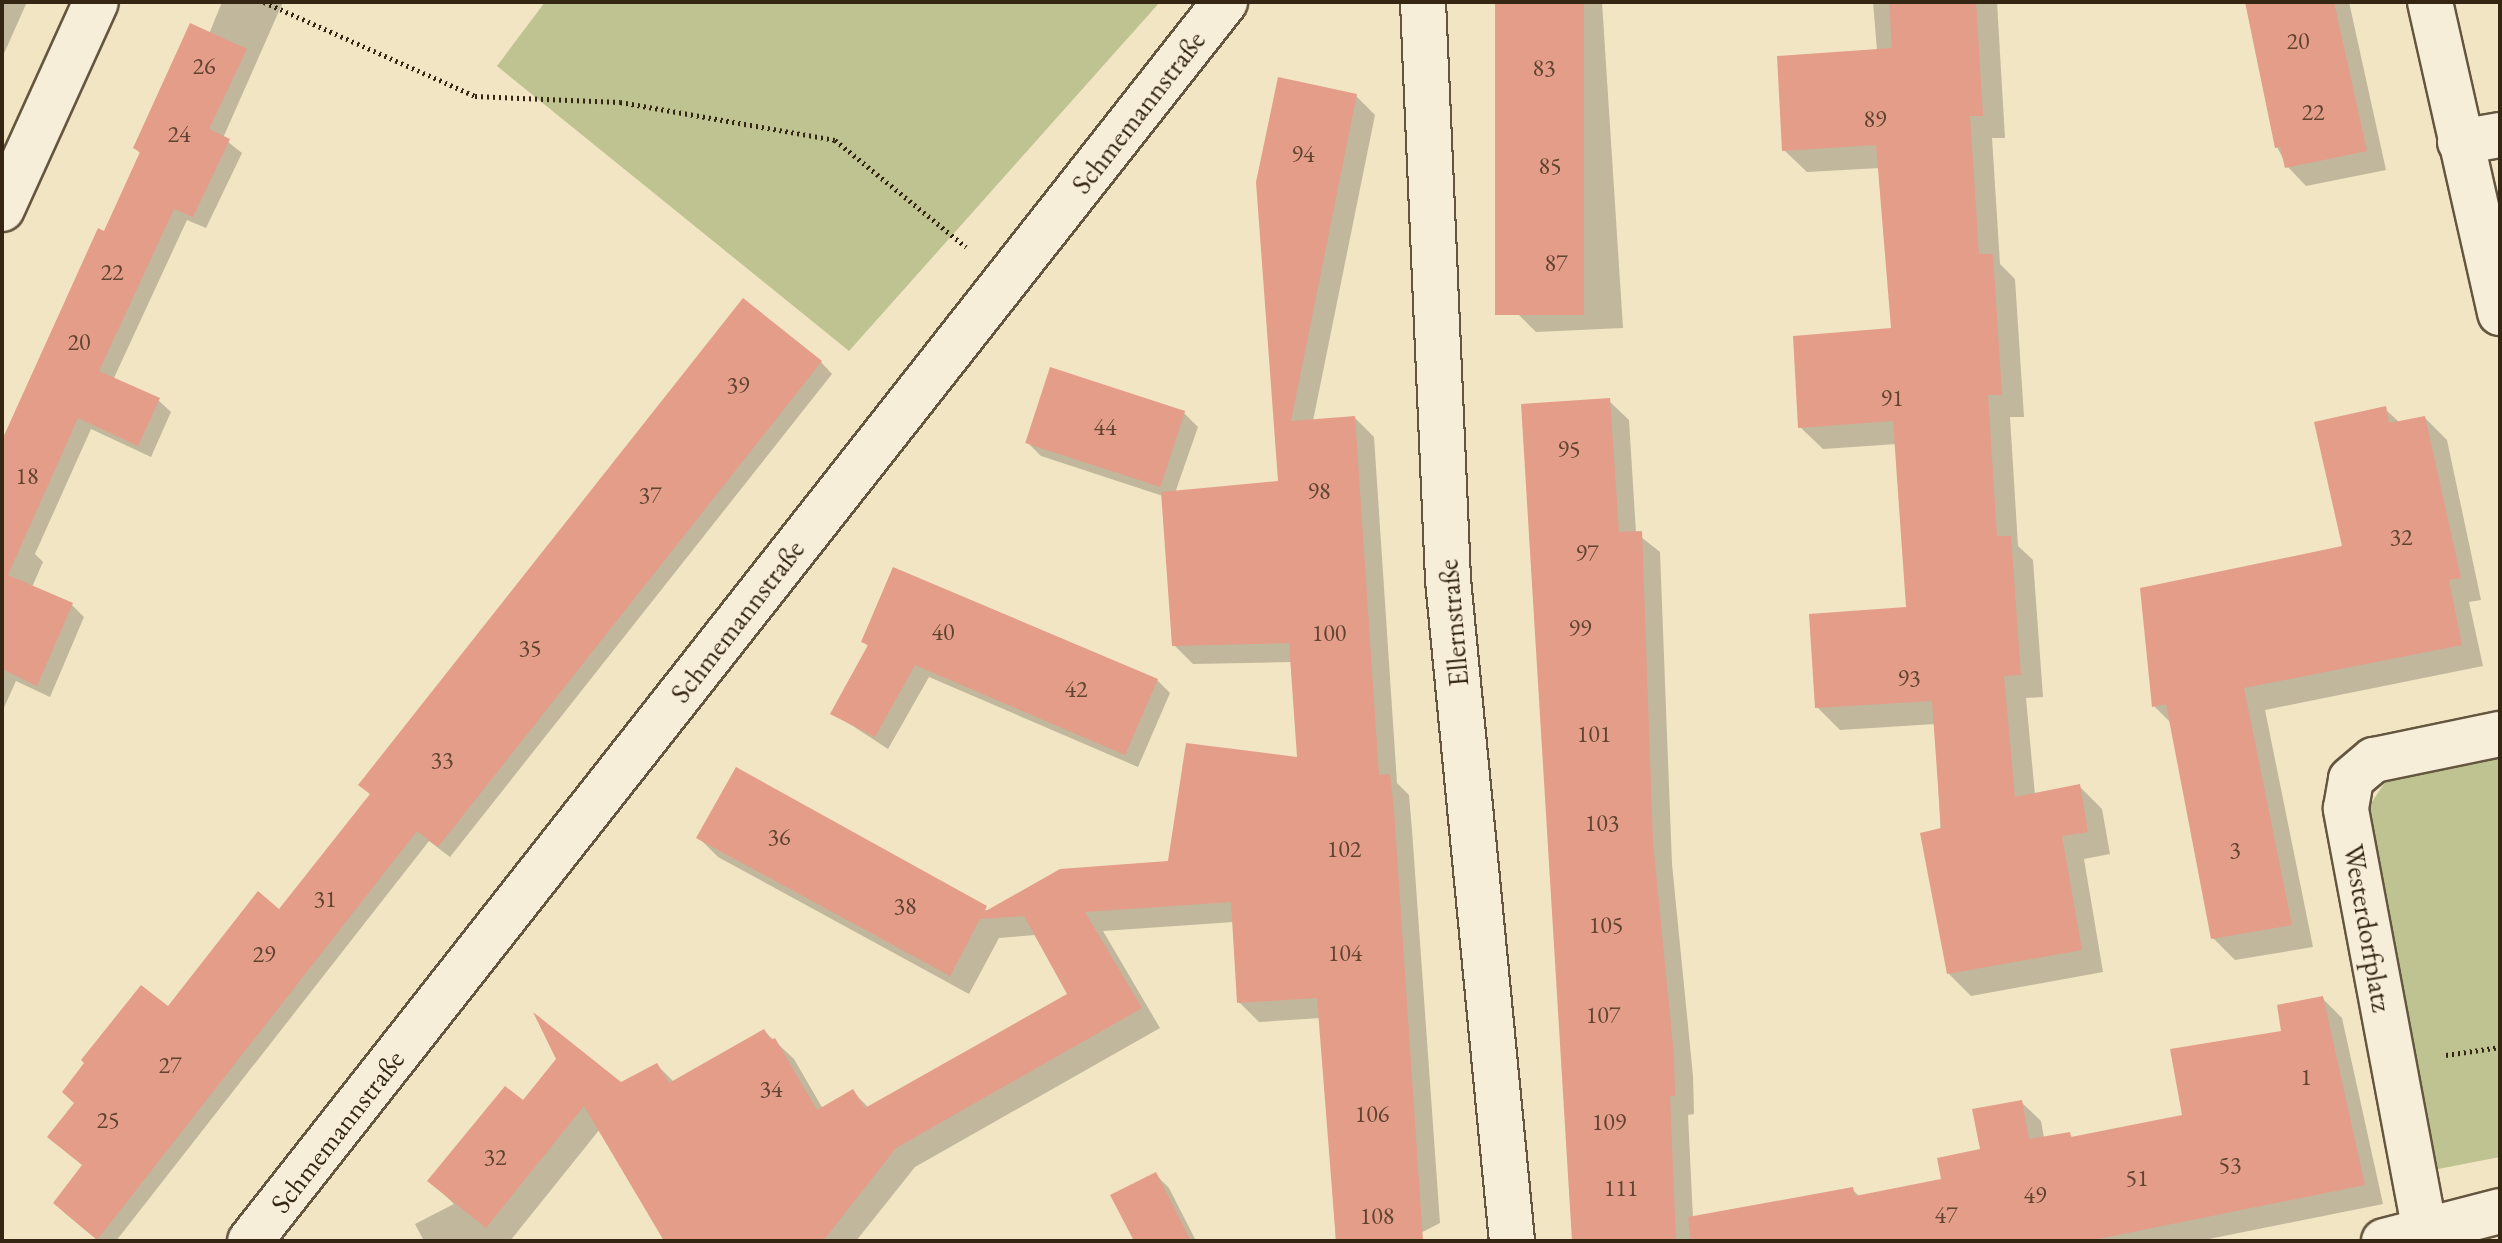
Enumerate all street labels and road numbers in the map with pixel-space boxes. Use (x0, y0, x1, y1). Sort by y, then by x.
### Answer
street label: Schmemannstraße (1064, 24, 1212, 200)
street label: Schmemannstraße (663, 533, 811, 709)
street label: Ellernstraße (1431, 558, 1475, 688)
street label: Westerdorfplatz (2337, 842, 2399, 1014)
street label: Schmemannstraße (263, 1043, 411, 1219)

